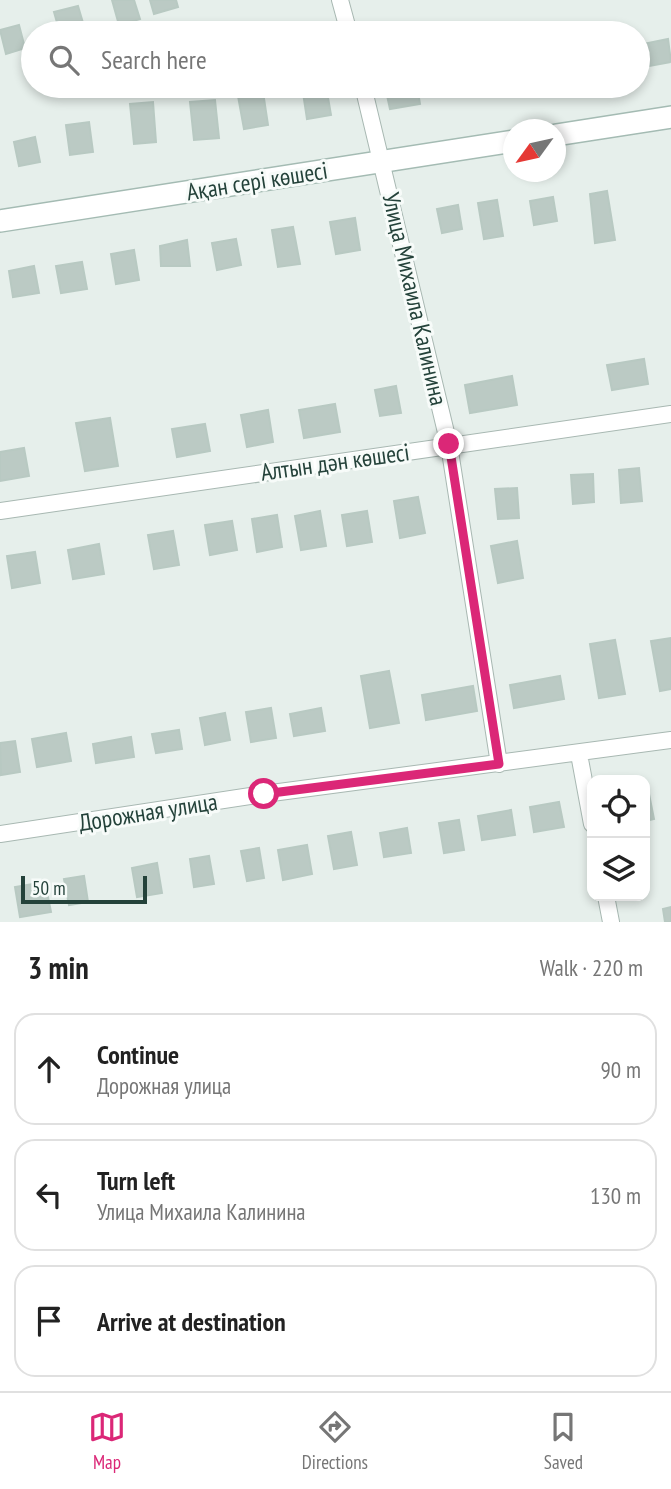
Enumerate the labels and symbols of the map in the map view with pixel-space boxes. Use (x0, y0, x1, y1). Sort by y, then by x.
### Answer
north arrow (503, 119, 566, 182)
street label: Ақан сері көшесі (184, 155, 330, 207)
street label: Улица Михаила Калинина (375, 189, 455, 409)
route end (433, 428, 464, 459)
street label: Алтын дән көшесі (259, 436, 411, 488)
route start (248, 778, 279, 809)
street label: Дорожная улица (76, 786, 220, 838)
scale bar (21, 873, 147, 905)

